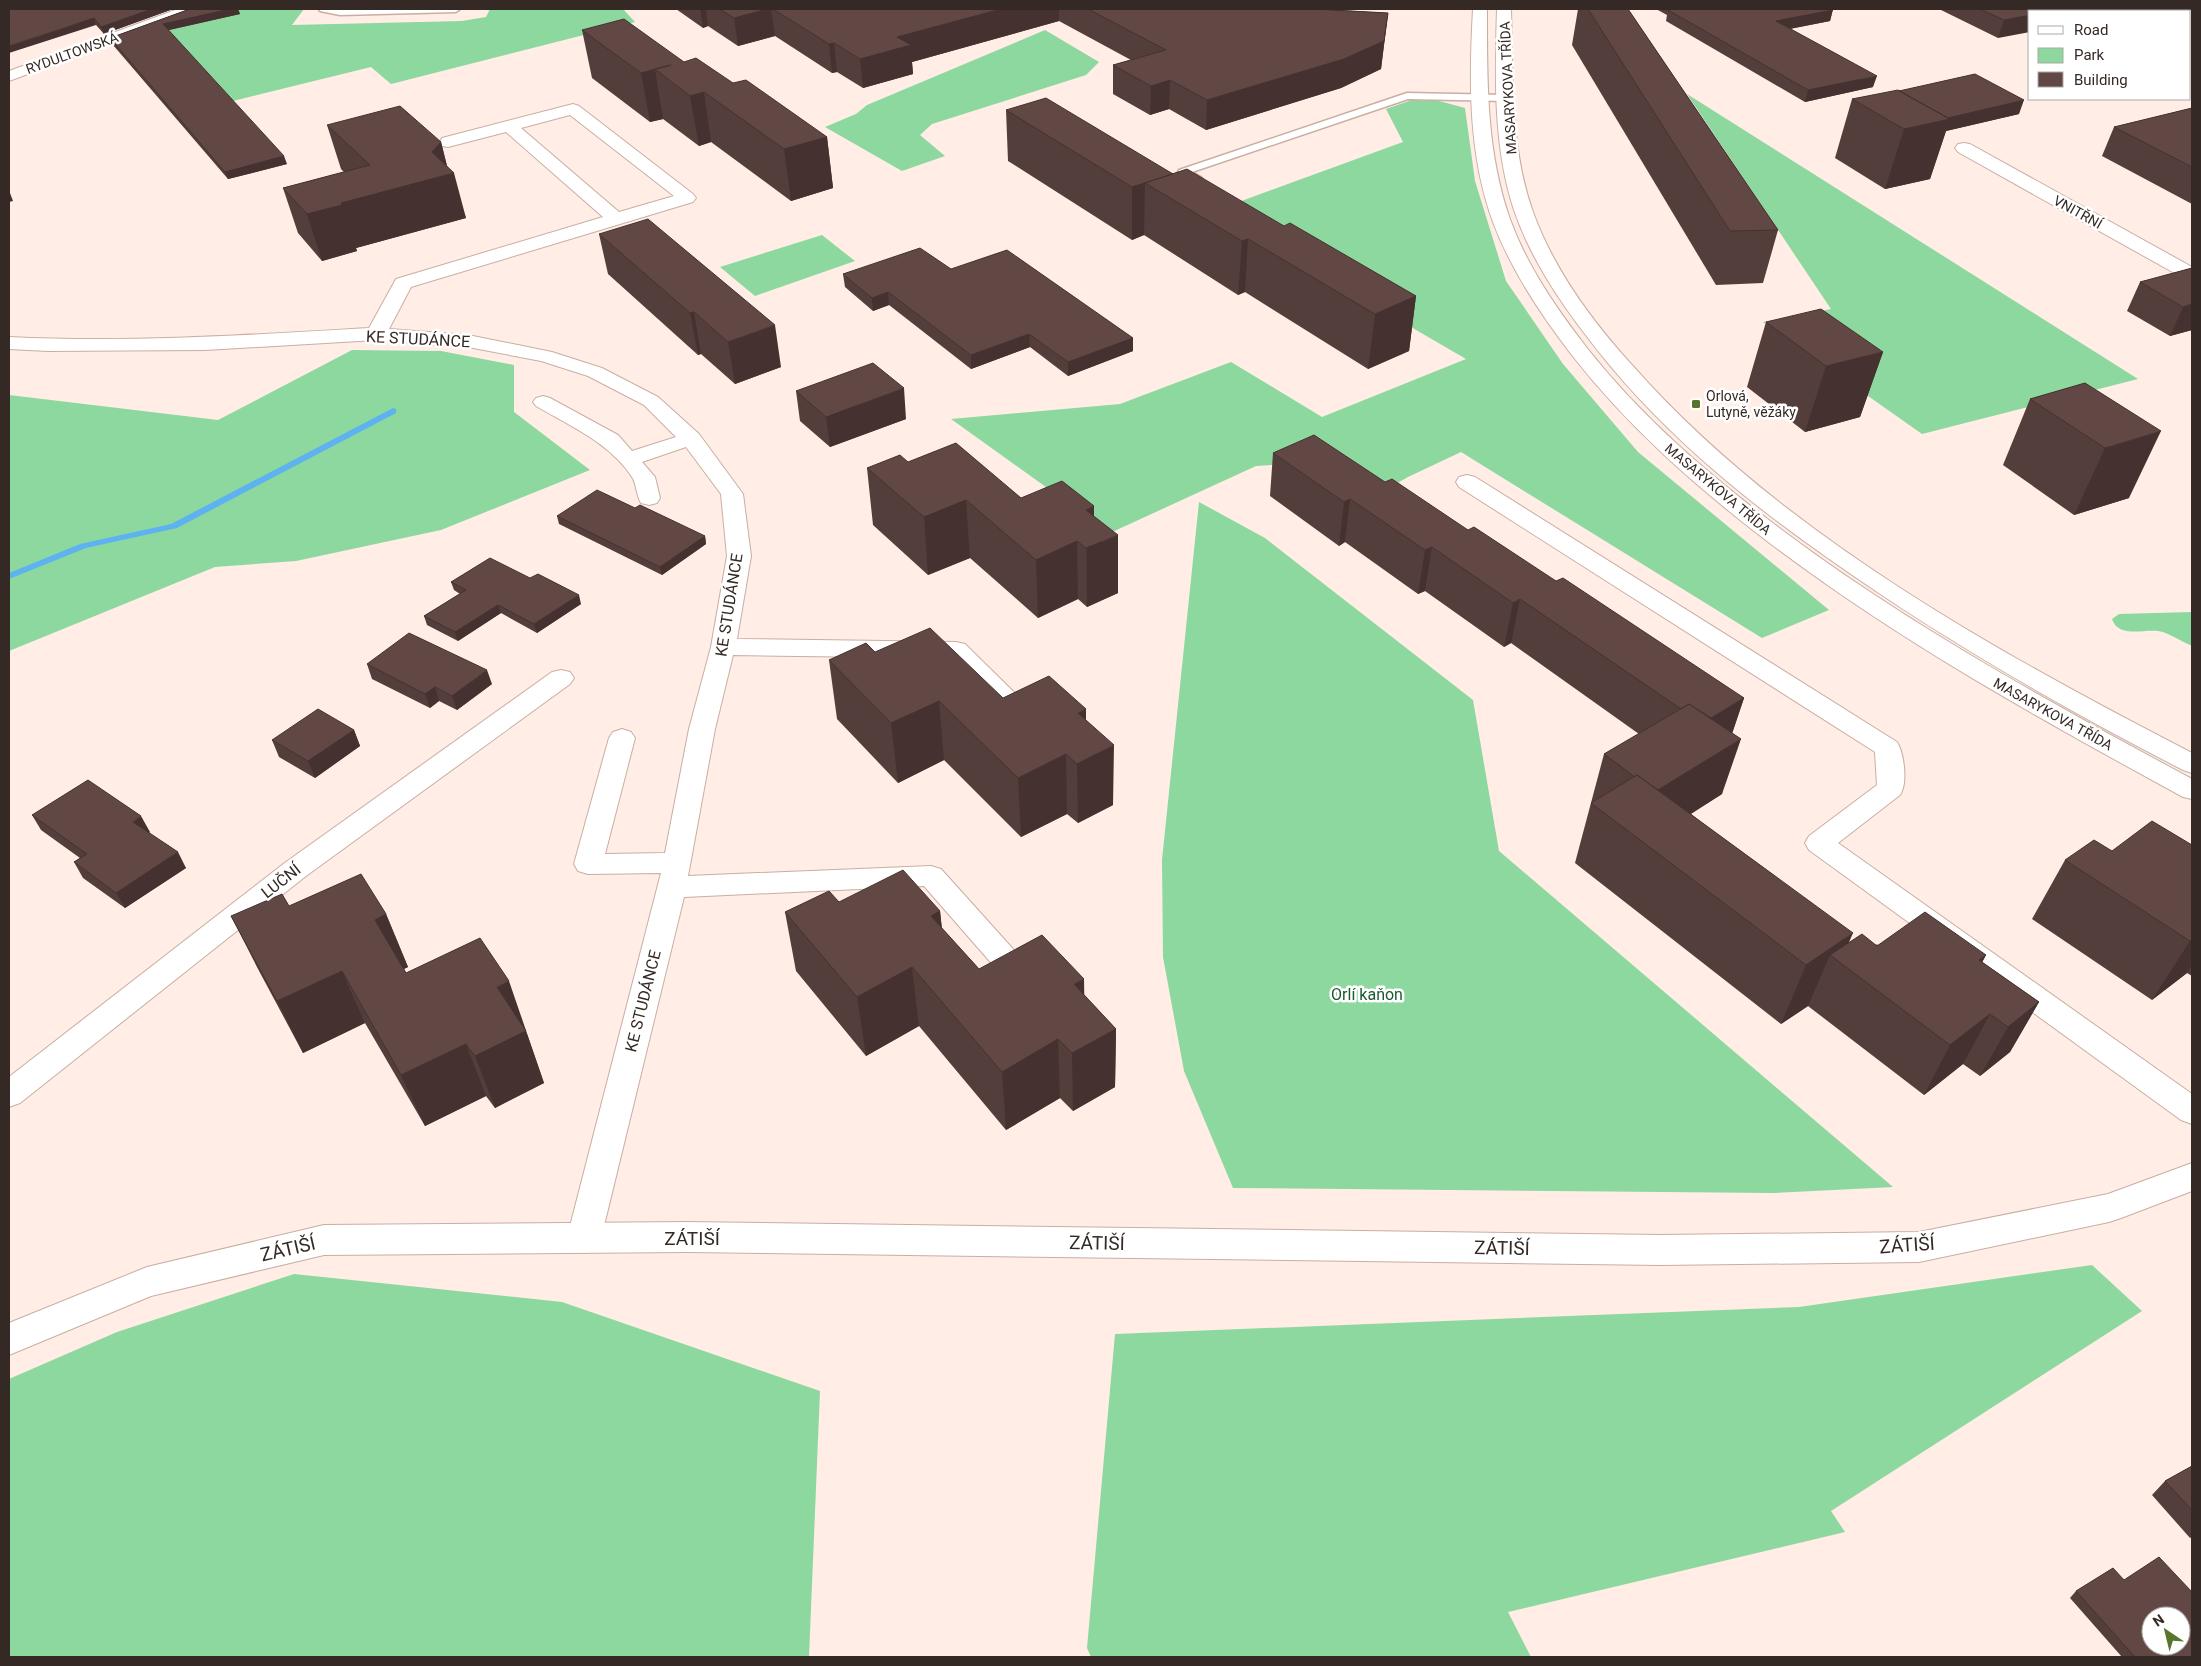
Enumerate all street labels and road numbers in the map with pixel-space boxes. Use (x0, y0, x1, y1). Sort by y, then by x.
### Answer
street label: MASARYKOVA TŘÍDA (1496, 21, 1519, 155)
street label: RYDULTOWSKÁ (23, 28, 120, 77)
street label: VNITŘNÍ (2051, 191, 2107, 232)
street label: KE STUDÁNCE (365, 327, 471, 351)
street label: MASARYKOVA TŘÍDA (1662, 439, 1775, 538)
street label: KE STUDÁNCE (711, 552, 747, 658)
street label: MASARYKOVA TŘÍDA (1991, 674, 2116, 753)
street label: LUČNÍ (257, 859, 305, 902)
street label: KE STUDÁNCE (621, 948, 665, 1054)
street label: ZÁTIŠÍ (664, 1227, 721, 1250)
street label: ZÁTIŠÍ (258, 1231, 319, 1266)
street label: ZÁTIŠÍ (1069, 1231, 1126, 1255)
street label: ZÁTIŠÍ (1878, 1232, 1936, 1258)
street label: ZÁTIŠÍ (1474, 1236, 1531, 1260)

